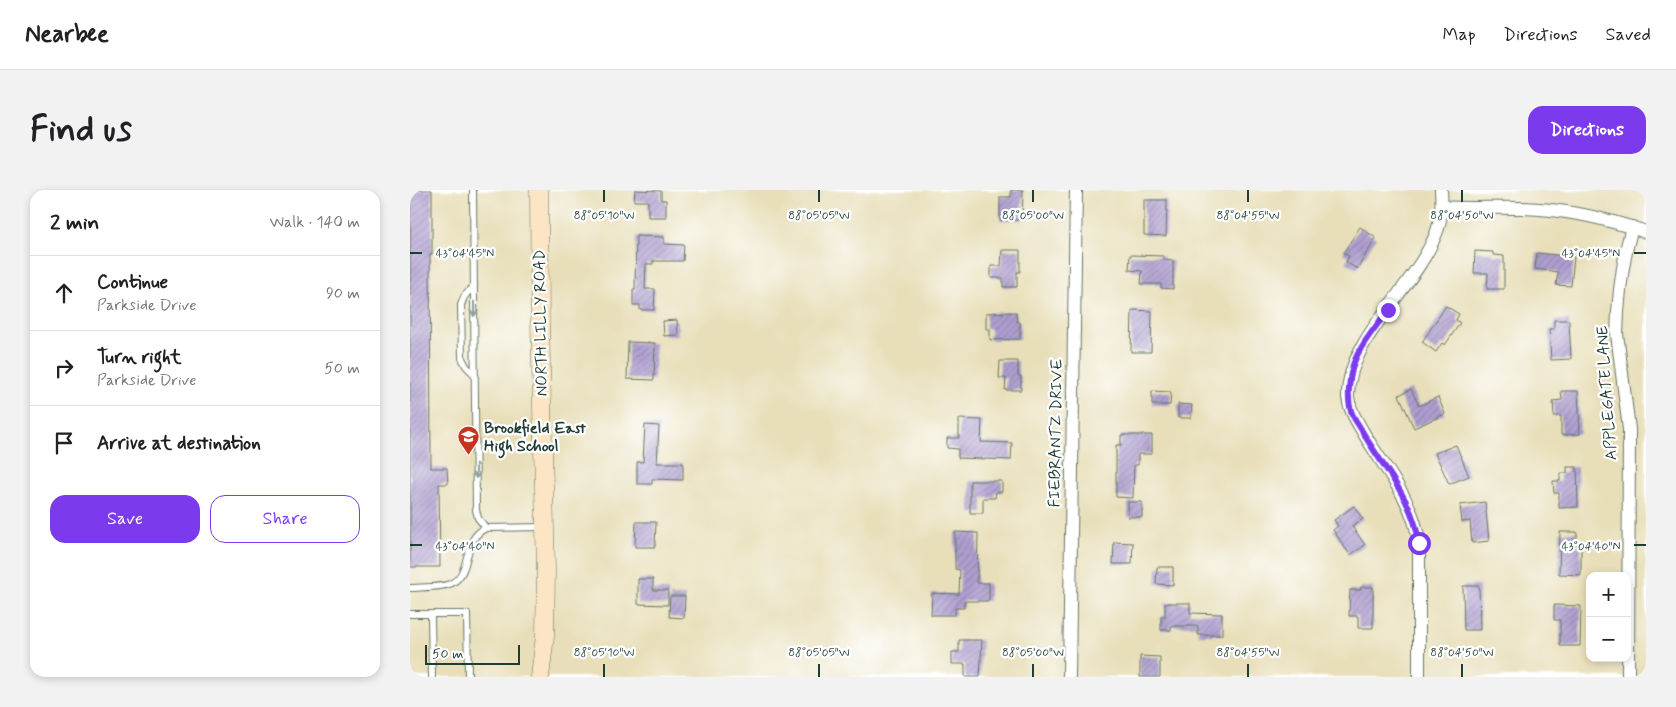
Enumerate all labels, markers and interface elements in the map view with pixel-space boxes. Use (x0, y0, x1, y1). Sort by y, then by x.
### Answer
text: Nearbee (25, 19, 109, 50)
text: Map (1443, 23, 1476, 47)
text: Directions (1504, 23, 1578, 47)
text: Saved (1606, 23, 1651, 47)
button: Directions (1528, 106, 1646, 154)
text: Find us (30, 107, 132, 153)
text: 88°05'10"W (574, 208, 634, 224)
text: 88°05'05"W (788, 208, 850, 224)
text: 88°05'00"W (1002, 208, 1064, 224)
text: 88°04'55"W (1217, 208, 1280, 224)
text: 88°04'50"W (1430, 208, 1494, 224)
text: 2 min (50, 209, 99, 237)
text: Walk · 140 m (270, 212, 360, 233)
text: 43°04'45"N (436, 246, 494, 262)
text: 43°04'45"N (1562, 246, 1620, 262)
street label: NORTH LILLY ROAD (529, 249, 553, 397)
text: Continue (97, 270, 168, 295)
icon: ahead (50, 279, 78, 307)
text: 90 m (326, 283, 360, 304)
text: Parkside Drive (97, 295, 197, 316)
route end (1377, 299, 1400, 322)
one-way arrow (469, 300, 479, 316)
street label: APPLEGATE LANE (1592, 325, 1622, 461)
text: Turn right (97, 345, 181, 370)
icon: right (50, 354, 78, 382)
text: 50 m (324, 358, 360, 379)
street label: FIEBRANTZ DRIVE (1044, 358, 1068, 508)
text: Parkside Drive (97, 370, 197, 391)
place label: Brookfield East High School (484, 418, 587, 459)
school or university icon: Brookfield East High School (456, 425, 480, 456)
icon: arrive (50, 429, 78, 457)
text: Arrive at destination (97, 431, 261, 456)
one-way arrow (471, 463, 480, 479)
button: Save (50, 495, 200, 543)
button: Share (210, 495, 360, 543)
route start (1408, 532, 1431, 555)
text: 43°04'40"N (436, 539, 494, 555)
text: 43°04'40"N (1562, 539, 1620, 555)
map controls (1586, 572, 1631, 662)
button: + (1586, 572, 1631, 617)
button: − (1586, 617, 1631, 662)
scale bar (425, 642, 520, 665)
text: 50 m (432, 645, 463, 663)
text: 88°05'10"W (574, 645, 634, 661)
text: 88°05'05"W (788, 645, 850, 661)
text: 88°05'00"W (1002, 645, 1064, 661)
text: 88°04'55"W (1217, 645, 1280, 661)
text: 88°04'50"W (1430, 645, 1494, 661)

